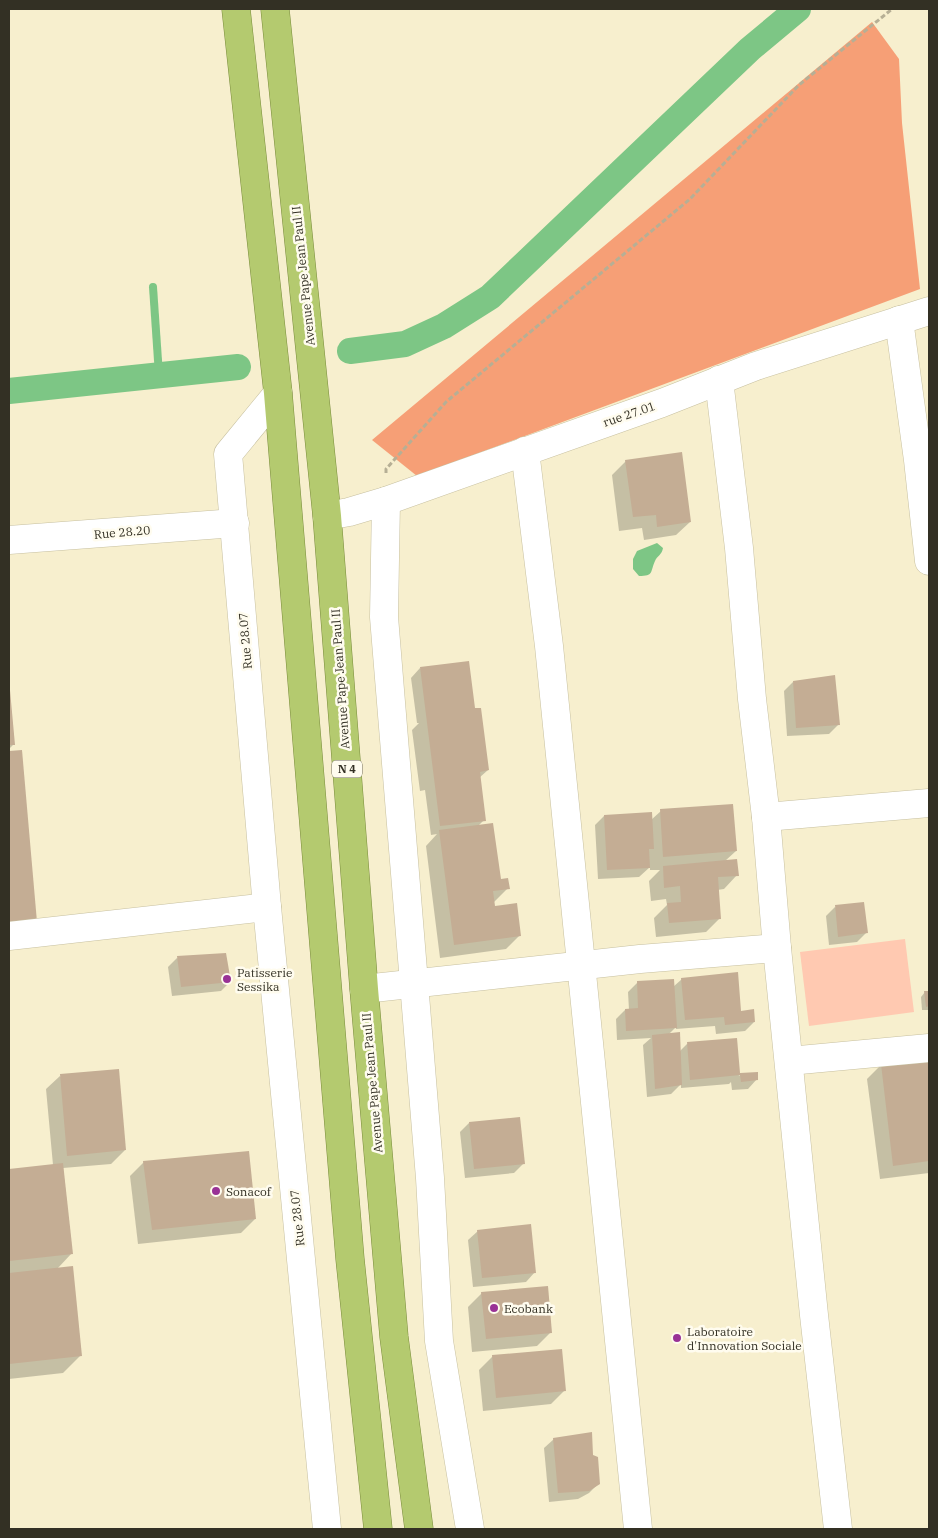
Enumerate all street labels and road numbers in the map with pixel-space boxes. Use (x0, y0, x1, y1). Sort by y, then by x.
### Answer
street label: Avenue Pape Jean Paul II (288, 205, 318, 347)
street label: rue 27.01 (601, 398, 657, 430)
street label: Rue 28.20 (93, 522, 151, 542)
street label: Avenue Pape Jean Paul II (328, 608, 352, 750)
street label: Rue 28.07 (235, 612, 255, 670)
road number: N 4 (332, 761, 362, 778)
street label: Avenue Pape Jean Paul II (358, 1012, 386, 1154)
street label: Rue 28.07 (287, 1189, 307, 1247)

